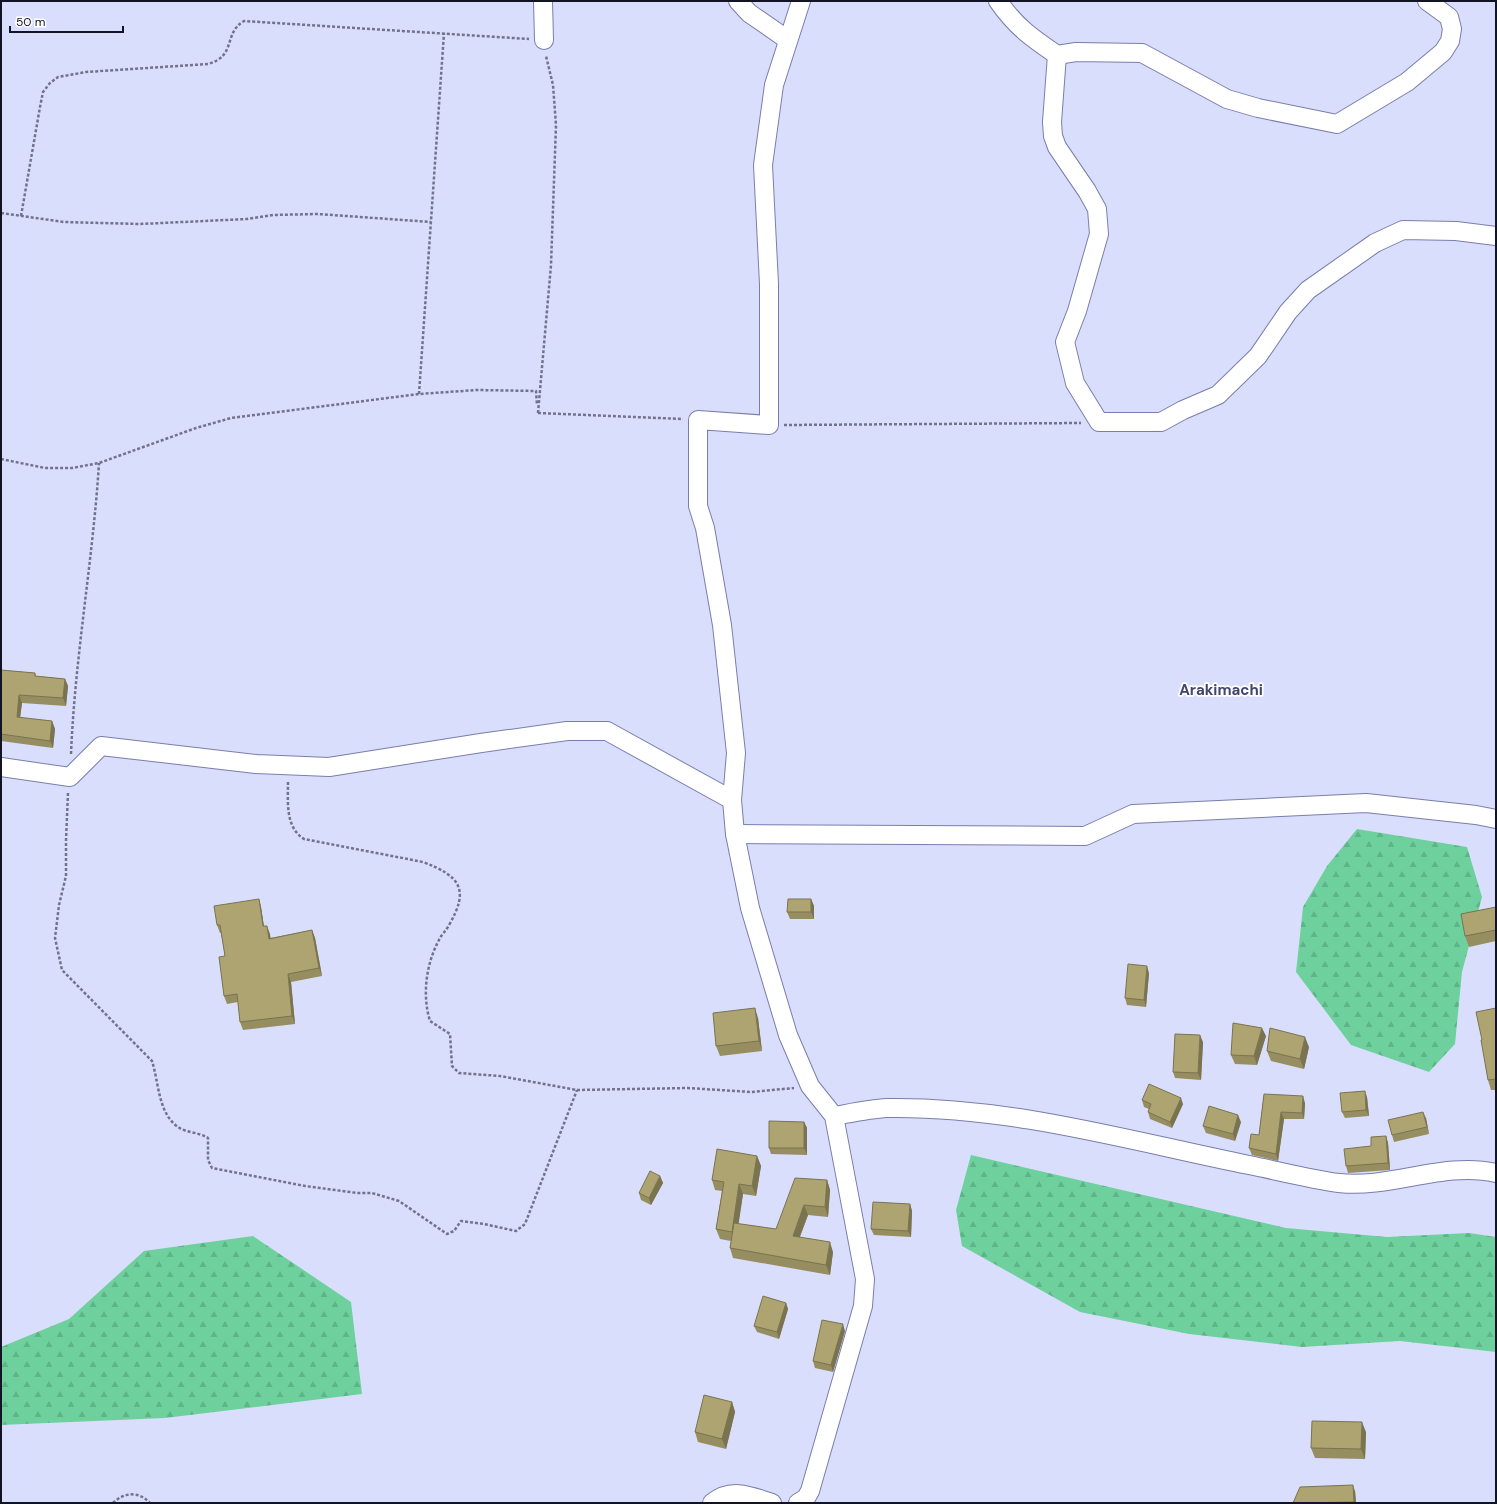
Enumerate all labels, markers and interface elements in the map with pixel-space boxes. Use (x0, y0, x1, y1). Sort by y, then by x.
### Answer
scale bar (10, 8, 123, 34)
text: 50 m (16, 14, 45, 30)
district label: Arakimachi (1179, 680, 1263, 700)

